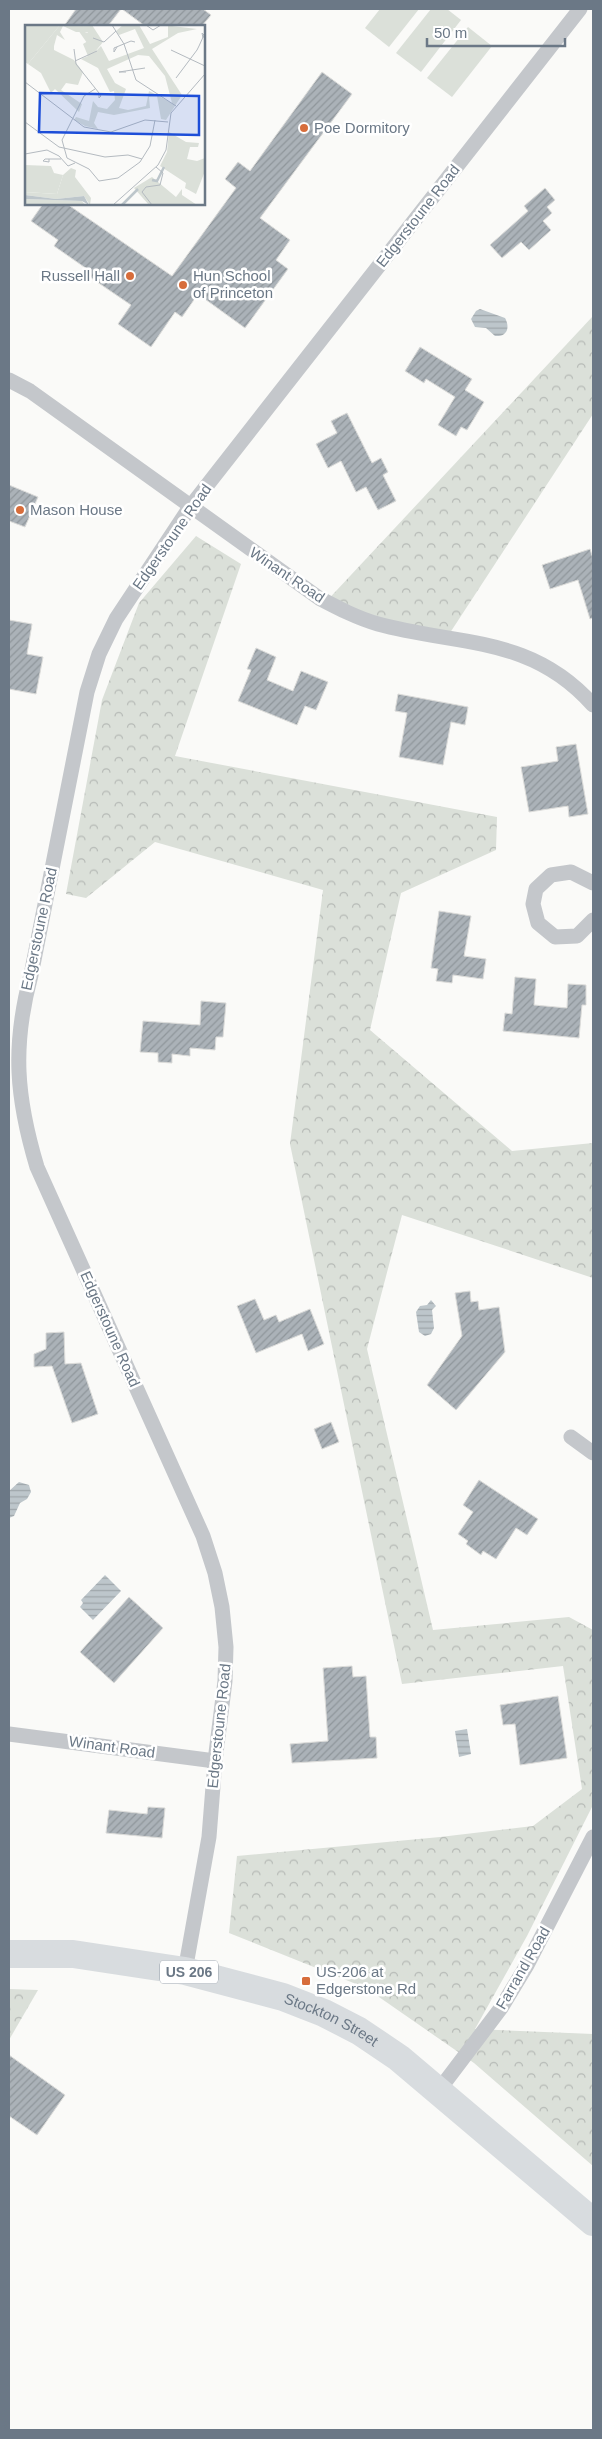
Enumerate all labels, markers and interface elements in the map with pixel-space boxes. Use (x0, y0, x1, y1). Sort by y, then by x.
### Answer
scale bar (427, 15, 564, 47)
text: 50 m (434, 24, 467, 41)
inset map (25, 25, 205, 205)
place label: Poe Dormitory (314, 119, 410, 136)
marker: Poe Dormitory (298, 122, 310, 134)
street label: Edgerstoune Road (372, 161, 463, 270)
place label: Russell Hall (41, 267, 120, 284)
place label: Hun School of Princeton (193, 267, 273, 301)
marker: Russell Hall (124, 270, 136, 282)
marker: Hun School of Princeton (177, 279, 189, 291)
street label: Edgerstoune Road (129, 481, 214, 593)
place label: Mason House (30, 501, 123, 518)
marker: Mason House (14, 504, 26, 516)
street label: Winant Road (247, 543, 328, 606)
street label: Edgerstoune Road (17, 866, 60, 992)
street label: Edgerstoune Road (77, 1268, 144, 1389)
street label: Edgerstoune Road (204, 1663, 233, 1789)
street label: Winant Road (68, 1732, 156, 1761)
street label: Farrand Road (492, 1923, 553, 2012)
road number: US 206 (160, 1960, 218, 1984)
place label: US-206 at Edgerstone Rd (316, 1963, 416, 1997)
marker: US-206 at Edgerstone Rd (300, 1975, 312, 1987)
street label: Stockton Street (282, 1989, 382, 2050)

